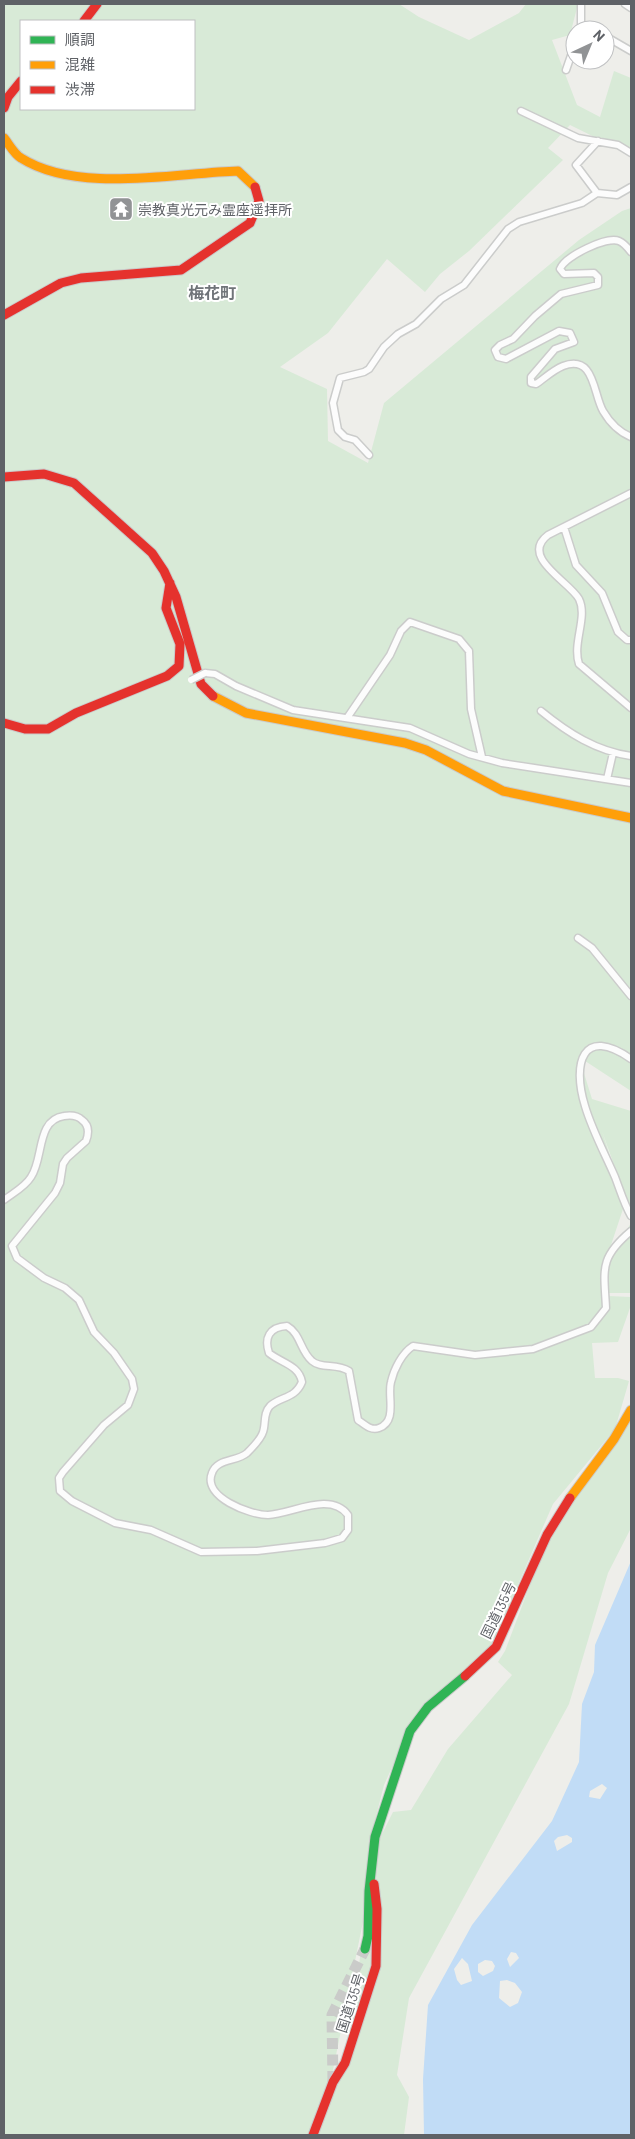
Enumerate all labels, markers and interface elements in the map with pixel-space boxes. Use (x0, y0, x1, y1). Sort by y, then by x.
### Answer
legend (20, 20, 195, 110)
north arrow (565, 20, 615, 70)
text: N (590, 26, 609, 45)
text: 順調 (65, 30, 95, 48)
text: 混雑 (65, 55, 95, 73)
text: 渋滞 (65, 80, 95, 98)
temple icon: 崇教真光元み霊座遥拝所 (108, 196, 134, 222)
place label: 崇教真光元み霊座遥拝所 (138, 201, 292, 218)
district label: 梅花町 (188, 283, 236, 302)
street label: 国道135号 (477, 1579, 519, 1641)
street label: 国道135号 (332, 1971, 368, 2035)

